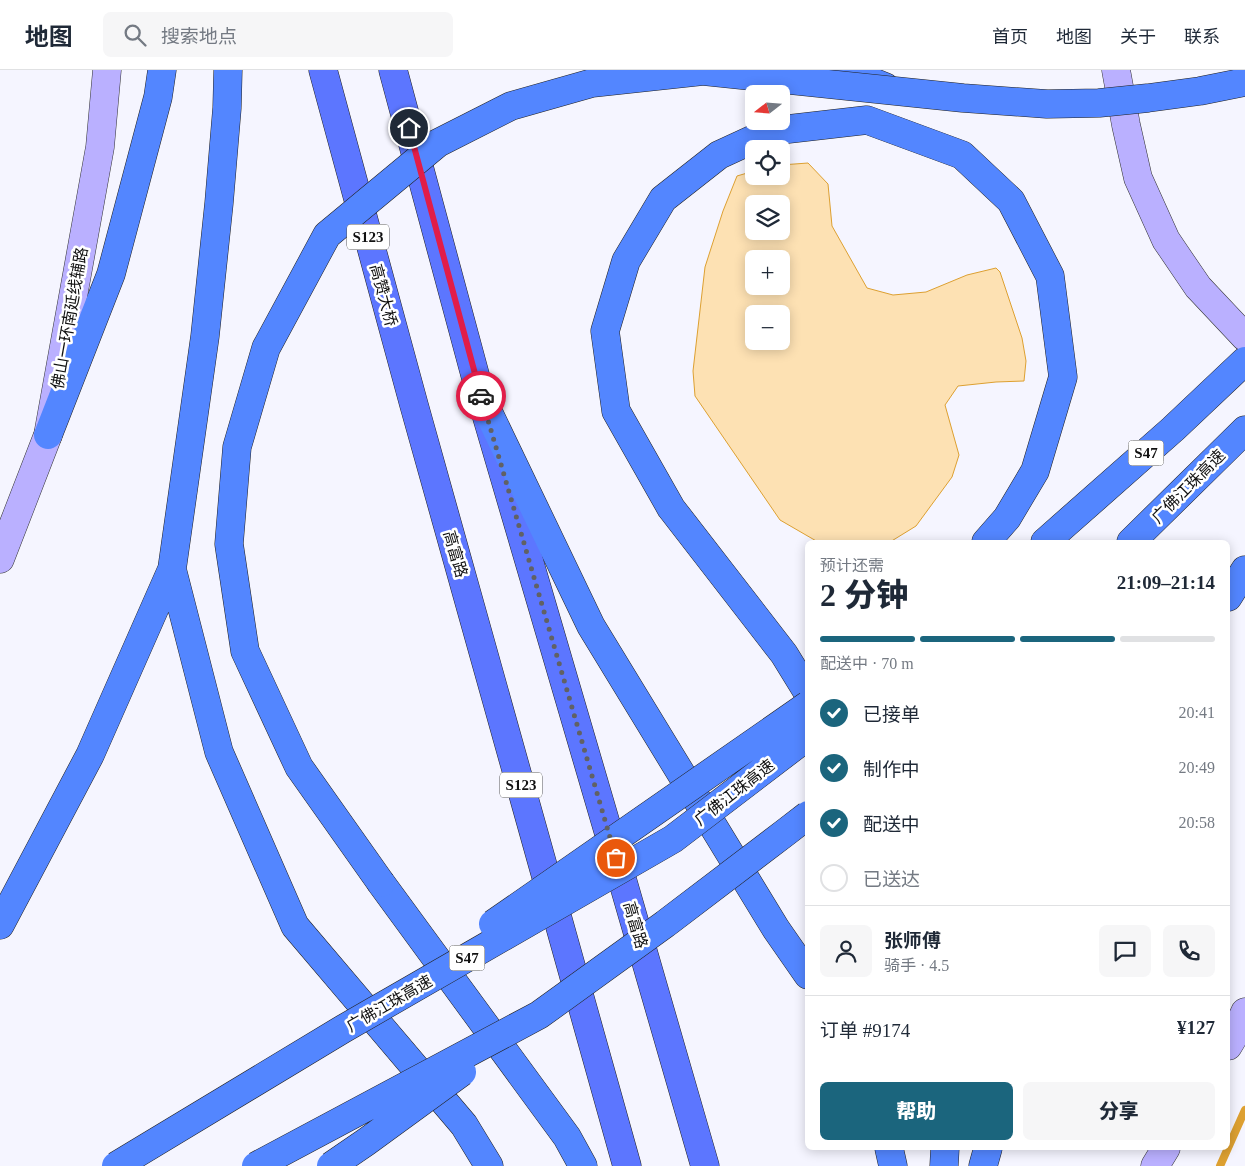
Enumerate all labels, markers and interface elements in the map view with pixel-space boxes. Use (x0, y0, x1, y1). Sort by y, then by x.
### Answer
search box (103, 12, 453, 57)
icon: search (121, 21, 149, 49)
text: 地图 (25, 24, 73, 50)
text: 搜索地点 (161, 26, 237, 47)
text: 首页 (992, 27, 1028, 47)
text: 地图 (1056, 27, 1092, 47)
text: 关于 (1120, 27, 1156, 47)
text: 联系 (1184, 27, 1220, 47)
north arrow (745, 85, 790, 130)
map controls (745, 85, 790, 350)
pin (388, 107, 430, 149)
icon: home (395, 114, 423, 142)
button: locate (745, 140, 790, 185)
button: layers (745, 195, 790, 240)
road number: S123 (347, 224, 389, 250)
street label: 佛山一环南延线辅路 (49, 246, 90, 390)
button: + (745, 250, 790, 295)
street label: 高赞大桥 (367, 262, 400, 328)
button: − (745, 305, 790, 350)
courier (456, 371, 506, 421)
icon: car (467, 382, 495, 410)
road number: S47 (1128, 440, 1164, 466)
street label: 广佛江珠高速 (1148, 446, 1228, 526)
street label: 高富路 (441, 529, 470, 580)
text: 预计还需 (820, 557, 884, 574)
text: 21:09–21:14 (1117, 572, 1215, 593)
text: 2 分钟 (820, 577, 908, 613)
text: 配送中 · 70 m (820, 655, 914, 672)
icon: check (820, 699, 848, 727)
text: 已接单 (863, 704, 920, 725)
text: 20:41 (1179, 704, 1215, 721)
icon: check (820, 754, 848, 782)
street label: 广佛江珠高速 (691, 756, 777, 829)
text: 制作中 (863, 759, 920, 780)
text: 20:49 (1179, 759, 1215, 776)
road number: S123 (500, 772, 542, 798)
icon: check (820, 809, 848, 837)
text: 配送中 (863, 814, 920, 835)
text: 20:58 (1179, 814, 1215, 831)
pin (595, 837, 637, 879)
icon: bag (602, 844, 630, 872)
text: 已送达 (863, 869, 920, 890)
street label: 高富路 (621, 900, 650, 951)
button: person (820, 925, 872, 977)
button: chat (1099, 925, 1151, 977)
button: phone (1163, 925, 1215, 977)
text: 张师傅 (884, 930, 941, 951)
road number: S47 (450, 946, 484, 970)
text: 骑手 · 4.5 (884, 957, 949, 974)
street label: 广佛江珠高速 (343, 972, 435, 1035)
text: ¥127 (1177, 1017, 1215, 1038)
text: 订单 #9174 (820, 1020, 910, 1041)
button: 帮助 (820, 1082, 1013, 1140)
button: 分享 (1023, 1082, 1215, 1140)

